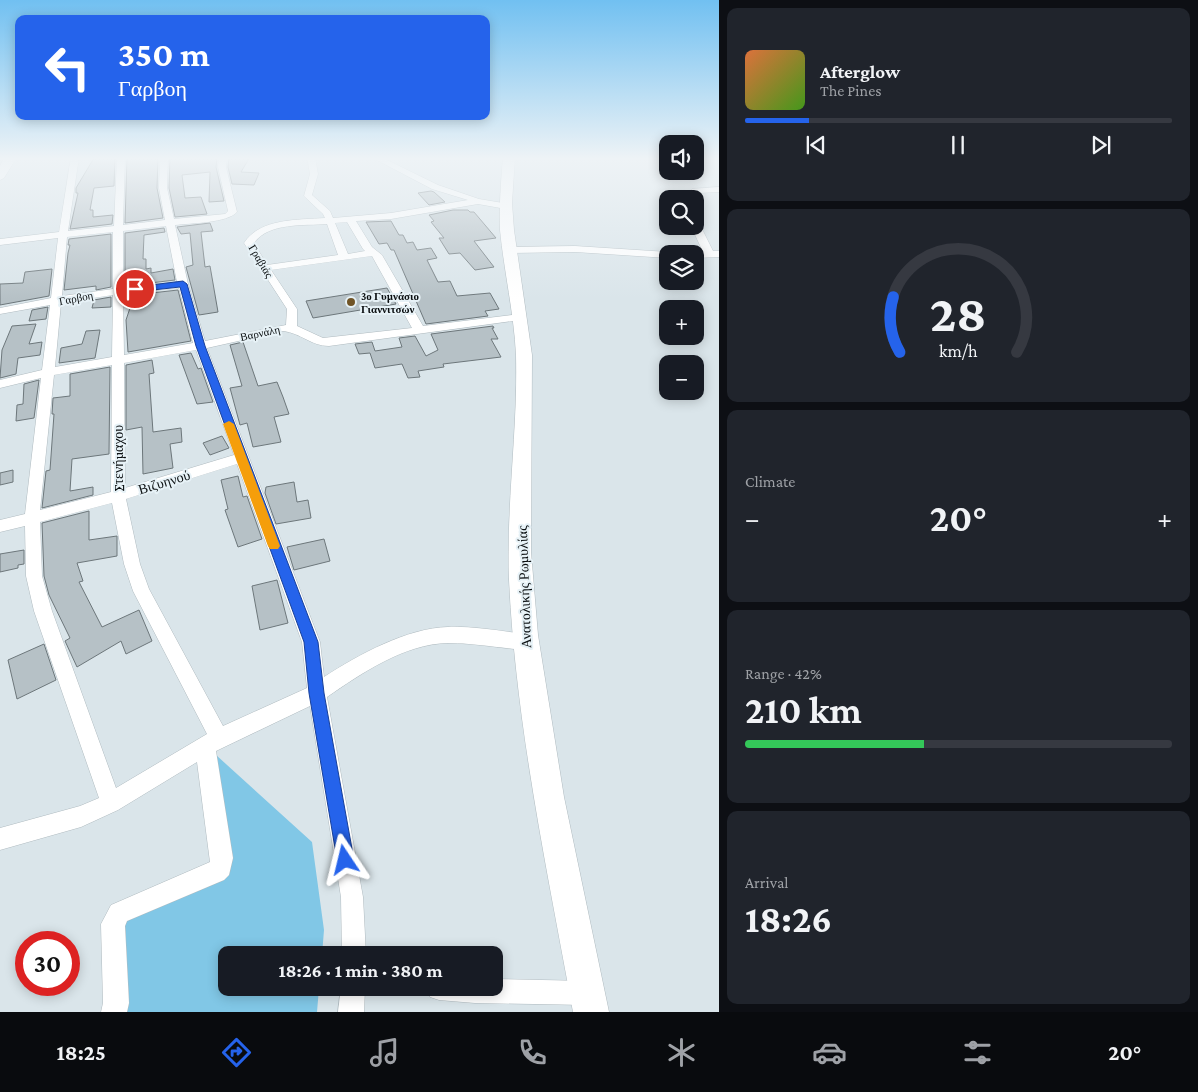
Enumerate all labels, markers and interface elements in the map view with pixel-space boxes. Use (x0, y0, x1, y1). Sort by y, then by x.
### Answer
icon: left (35, 35, 100, 100)
text: 350 m (118, 35, 210, 74)
text: Afterglow (820, 61, 900, 82)
text: Γαρβοη (118, 76, 187, 101)
text: The Pines (820, 82, 881, 99)
icon: previous (802, 131, 830, 159)
icon: pause (944, 131, 972, 159)
icon: next (1087, 131, 1115, 159)
map controls (659, 135, 704, 400)
button: sound (659, 135, 704, 180)
button: search (659, 190, 704, 235)
street label: Γραβιάς (247, 242, 276, 280)
button: layers (659, 245, 704, 290)
pin (114, 268, 156, 310)
icon: arrive (121, 275, 149, 303)
text: 28 (930, 284, 987, 342)
street label: Γαρβοη (58, 289, 94, 307)
place label: 3ο Γυμνάσιο Γιαννιτσών (361, 290, 419, 315)
marker: 3ο Γυμνάσιο Γιαννιτσών (345, 296, 357, 308)
button: + (659, 300, 704, 345)
street label: Βαρνάλη (239, 323, 281, 343)
text: km/h (939, 341, 978, 361)
button: − (659, 355, 704, 400)
street label: Στενήμαχου (110, 425, 126, 491)
street label: Βιζυηνού (136, 467, 192, 497)
text: Climate (745, 473, 795, 490)
text: 20° (930, 497, 987, 539)
text: − (745, 503, 760, 534)
text: + (1157, 503, 1172, 534)
street label: Ανατολικής Ρωμυλίας (514, 525, 534, 649)
text: Range · 42% (745, 665, 822, 682)
text: 210 km (745, 689, 862, 731)
position arrow (318, 833, 370, 885)
text: Arrival (745, 874, 789, 891)
text: 18:26 (745, 898, 832, 940)
speed limit sign: 30 (15, 931, 80, 996)
text: 18:26 · 1 min · 380 m (278, 960, 443, 981)
icon: directions (219, 1035, 254, 1070)
icon: music (367, 1035, 402, 1070)
icon: phone (515, 1035, 550, 1070)
icon: climate (664, 1035, 699, 1070)
icon: car (812, 1035, 847, 1070)
icon: filters (960, 1035, 995, 1070)
text: 18:25 (57, 1040, 106, 1065)
text: 20° (1108, 1040, 1141, 1065)

